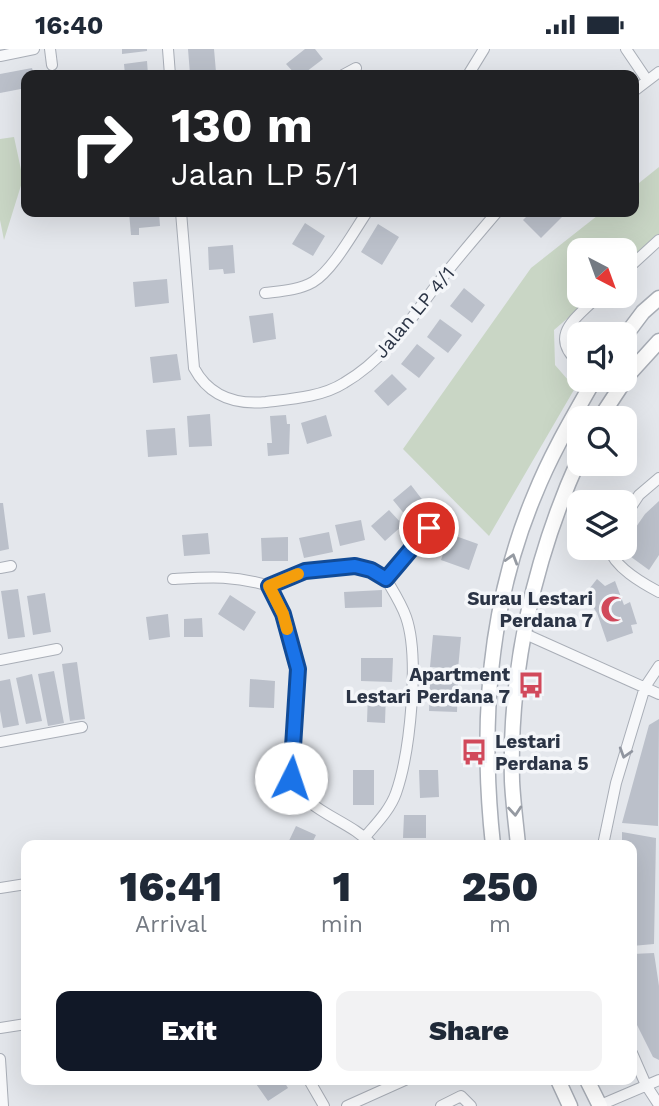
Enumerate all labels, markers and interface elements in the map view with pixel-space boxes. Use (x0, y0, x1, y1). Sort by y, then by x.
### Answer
text: 16:40 (35, 10, 104, 40)
text: 130 m (171, 96, 313, 154)
icon: right (56, 98, 147, 189)
text: Jalan LP 5/1 (171, 155, 359, 193)
north arrow (567, 238, 637, 308)
map controls (567, 238, 637, 560)
street label: Jalan LP 4/1 (369, 262, 459, 363)
button: sound (567, 322, 637, 392)
button: search (567, 406, 637, 476)
button: layers (567, 490, 637, 560)
pin (399, 498, 459, 558)
icon: arrive (410, 509, 448, 547)
one-way arrow (504, 553, 519, 565)
place label: Surau Lestari Perdana 7 (467, 587, 593, 632)
mosque icon: Surau Lestari Perdana 7 (599, 594, 629, 624)
place label: Apartment Lestari Perdana 7 (346, 663, 511, 708)
bus stop icon: Apartment Lestari Perdana 7 (516, 670, 546, 700)
place label: Lestari Perdana 5 (495, 730, 588, 775)
bus stop icon: Lestari Perdana 5 (459, 737, 489, 767)
position arrow (254, 741, 328, 815)
one-way arrow (619, 746, 633, 758)
one-way arrow (507, 806, 522, 817)
text: 16:41 (119, 862, 222, 911)
text: 1 (332, 862, 351, 911)
text: 250 (461, 862, 539, 911)
text: Arrival (135, 911, 207, 938)
text: min (321, 911, 363, 938)
text: m (489, 911, 511, 938)
button: Exit (56, 991, 322, 1071)
button: Share (336, 991, 602, 1071)

